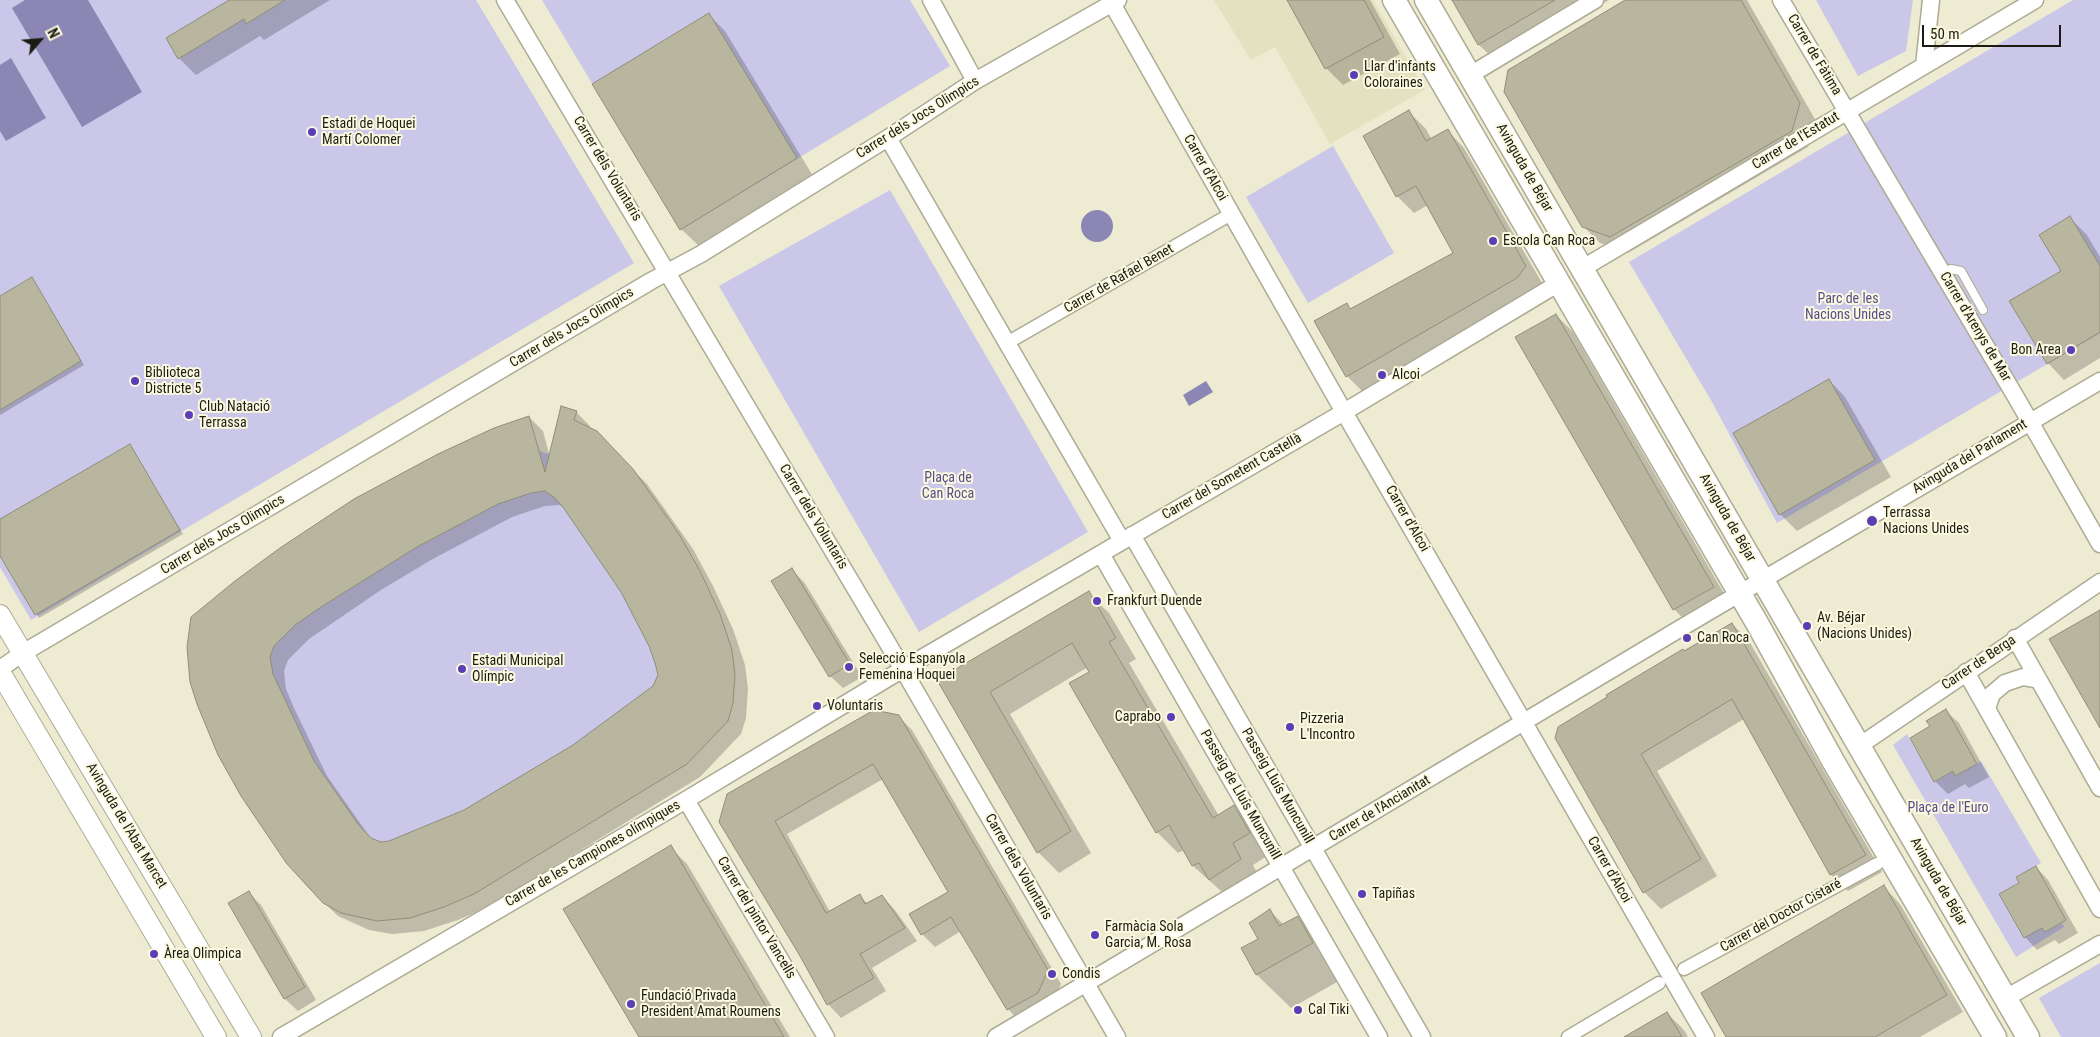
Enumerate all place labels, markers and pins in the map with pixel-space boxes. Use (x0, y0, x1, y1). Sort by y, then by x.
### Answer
place label: Llar d'infants Coloraines (1364, 59, 1436, 92)
marker: Llar d'infants Coloraines (1348, 69, 1360, 81)
place label: Estadi de Hoquei Martí Colomer (322, 116, 416, 148)
marker: Estadi de Hoquei Martí Colomer (306, 126, 318, 138)
place label: Escola Can Roca (1503, 233, 1595, 249)
marker: Escola Can Roca (1487, 235, 1499, 247)
place label: Bon Area (2011, 342, 2061, 358)
marker: Bon Area (2065, 344, 2077, 356)
place label: Biblioteca Districte 5 (145, 365, 202, 398)
place label: Alcoi (1392, 367, 1420, 383)
marker: Alcoi (1376, 369, 1388, 381)
marker: Biblioteca Districte 5 (129, 375, 141, 387)
place label: Club Natació Terrassa (199, 399, 270, 432)
marker: Club Natació Terrassa (183, 409, 195, 421)
place label: Terrassa Nacions Unides (1883, 505, 1969, 538)
marker: Terrassa Nacions Unides (1865, 514, 1879, 528)
place label: Frankfurt Duende (1107, 593, 1202, 609)
marker: Frankfurt Duende (1091, 595, 1103, 607)
place label: Av. Béjar (Nacions Unides) (1817, 610, 1912, 642)
marker: Av. Béjar (Nacions Unides) (1801, 620, 1813, 632)
place label: Can Roca (1697, 630, 1749, 646)
marker: Can Roca (1681, 632, 1693, 644)
place label: Selecció Espanyola Femenina Hoquei (859, 651, 965, 684)
place label: Estadi Municipal Olímpic (472, 653, 563, 686)
marker: Selecció Espanyola Femenina Hoquei (843, 661, 855, 673)
marker: Estadi Municipal Olímpic (456, 663, 468, 675)
place label: Voluntaris (827, 698, 883, 714)
marker: Voluntaris (811, 700, 823, 712)
place label: Caprabo (1115, 709, 1161, 725)
marker: Caprabo (1165, 711, 1177, 723)
place label: Pizzeria L'Incontro (1300, 711, 1355, 744)
marker: Pizzeria L'Incontro (1284, 721, 1296, 733)
place label: Tapiñas (1372, 886, 1415, 902)
marker: Tapiñas (1356, 888, 1368, 900)
place label: Farmàcia Sola Garcia, M. Rosa (1105, 919, 1191, 952)
marker: Farmàcia Sola Garcia, M. Rosa (1089, 929, 1101, 941)
place label: Àrea Olimpica (164, 946, 241, 962)
marker: Àrea Olimpica (148, 948, 160, 960)
place label: Condis (1062, 966, 1100, 982)
marker: Condis (1046, 968, 1058, 980)
place label: Fundació Privada President Amat Roumens (641, 988, 781, 1020)
marker: Fundació Privada President Amat Roumens (625, 998, 637, 1010)
place label: Cal Tiki (1308, 1002, 1349, 1018)
marker: Cal Tiki (1292, 1004, 1304, 1016)

